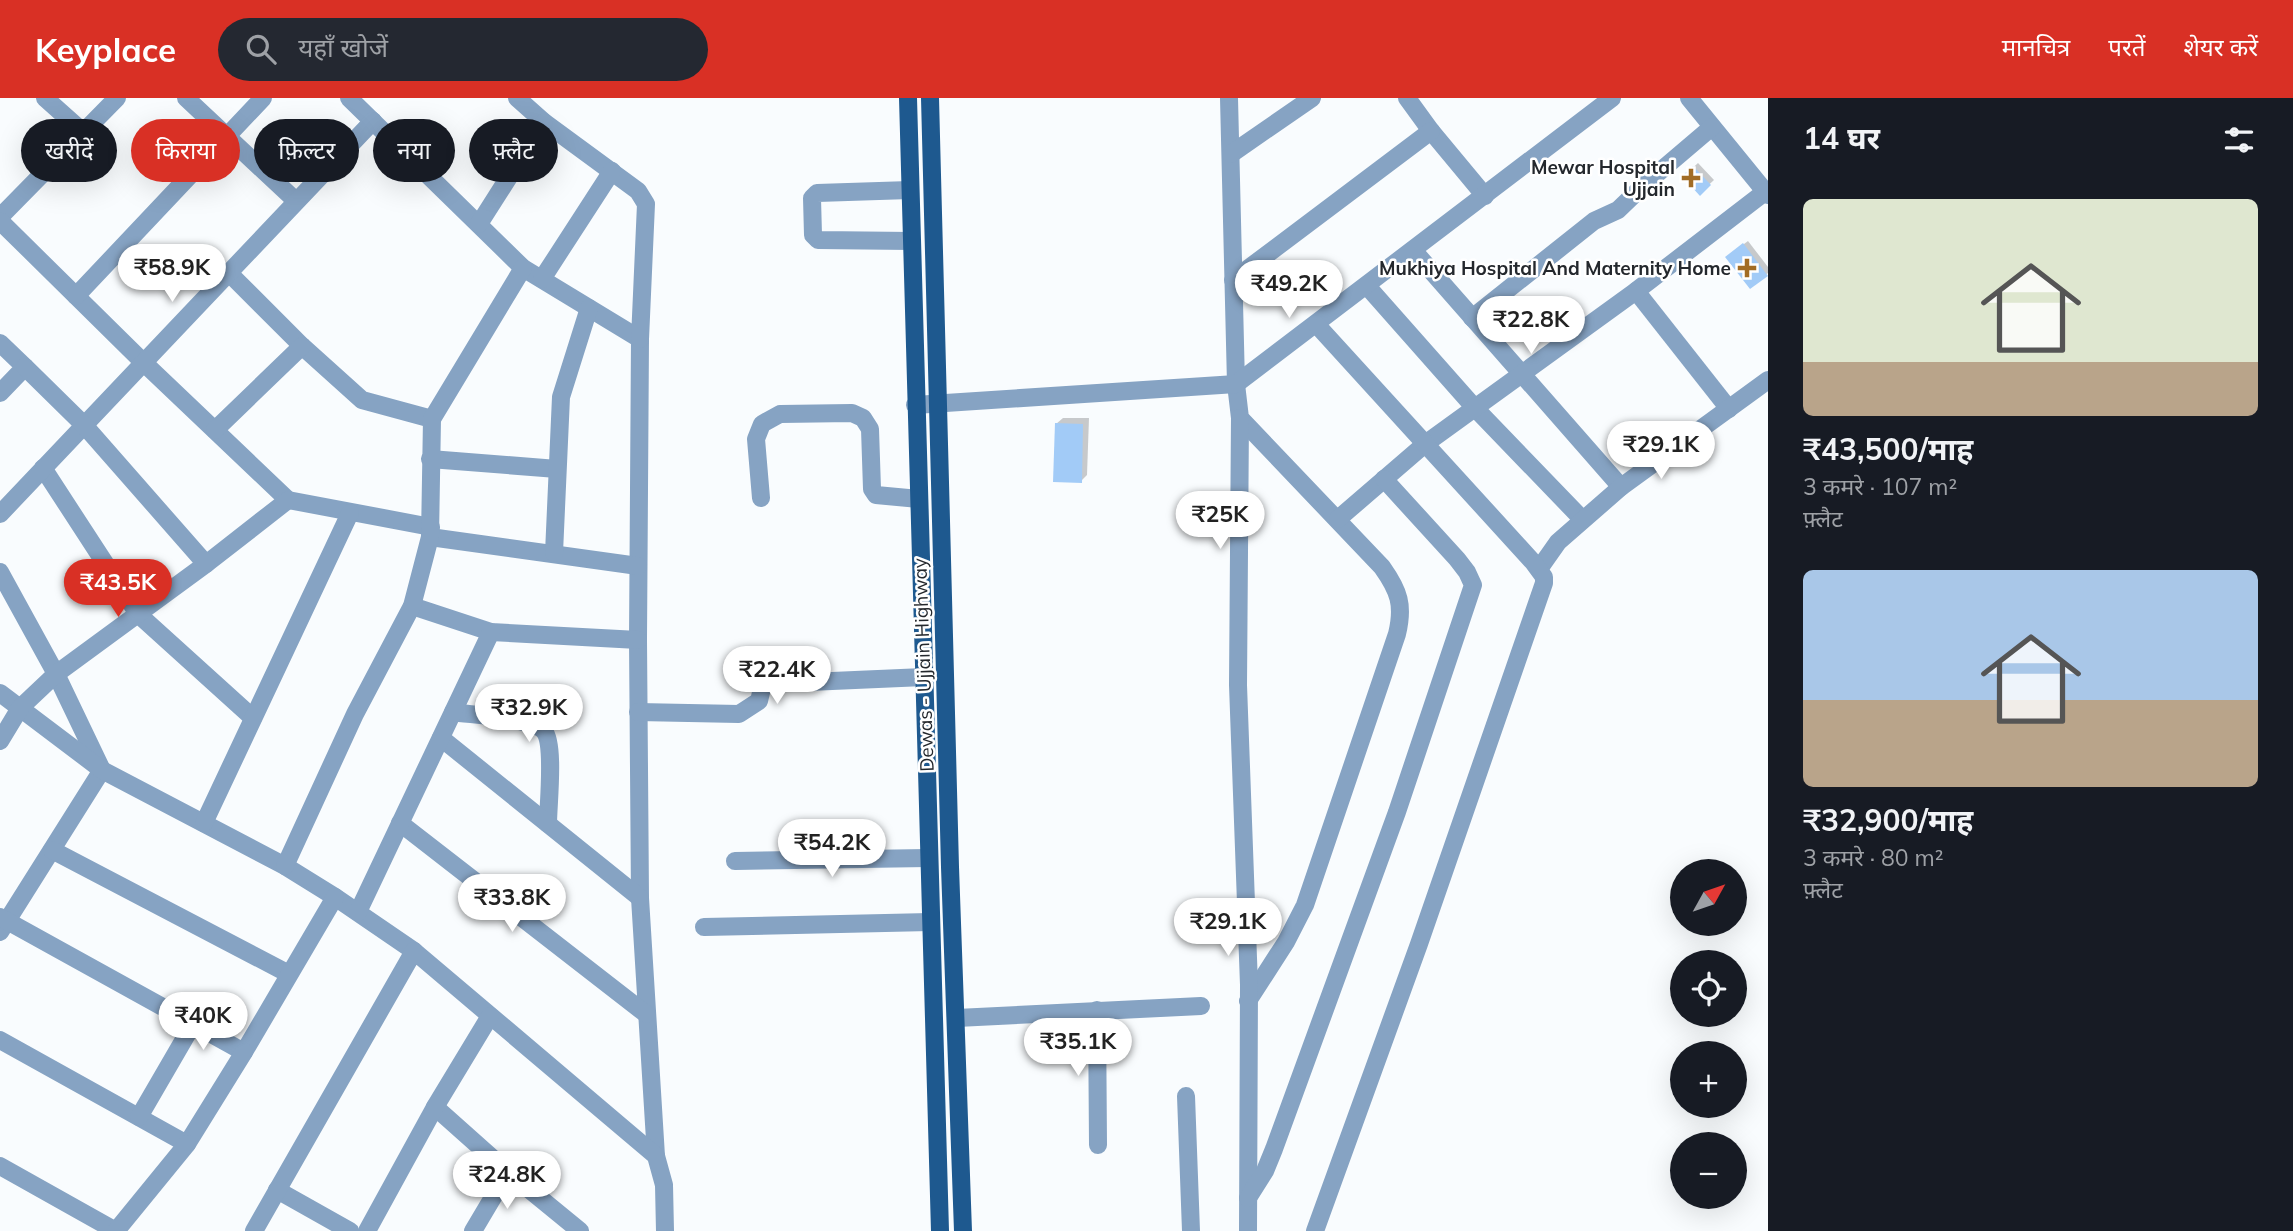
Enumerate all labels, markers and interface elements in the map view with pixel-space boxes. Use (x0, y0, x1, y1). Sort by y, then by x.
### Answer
search box (218, 18, 708, 81)
text: Keyplace (35, 29, 176, 70)
icon: search (242, 30, 280, 68)
text: यहाँ खोजें (298, 31, 388, 64)
text: मानचित्र (2002, 32, 2070, 62)
text: परतें (2108, 32, 2145, 62)
text: शेयर करें (2183, 32, 2258, 62)
chip: खरीदें (21, 119, 117, 182)
chip: किराया (131, 119, 240, 182)
chip: फ़िल्टर (254, 119, 359, 182)
chip: नया (373, 119, 455, 182)
chip: फ़्लैट (469, 119, 558, 182)
text: 14 घर (1803, 119, 1880, 157)
icon: filters (2220, 121, 2258, 159)
place label: Mewar Hospital Ujjain (1531, 155, 1675, 201)
marker: Mewar Hospital Ujjain (1681, 168, 1701, 188)
pin: ₹58.9K (115, 244, 229, 304)
icon: home (1968, 245, 2094, 371)
text: ₹58.9K (134, 252, 210, 281)
place label: Mukhiya Hospital And Maternity Home (1379, 256, 1731, 280)
marker: Mukhiya Hospital And Maternity Home (1737, 258, 1757, 278)
pin: ₹49.2K (1232, 260, 1346, 320)
text: ₹49.2K (1251, 268, 1327, 297)
pin: ₹22.8K (1474, 296, 1588, 356)
text: ₹22.8K (1493, 304, 1569, 333)
pin: ₹29.1K (1604, 422, 1718, 481)
text: ₹29.1K (1623, 429, 1699, 458)
text: ₹43,500/माह (1803, 430, 1973, 468)
text: 3 कमरे · 107 m² (1803, 472, 1957, 501)
pin: ₹25K (1179, 491, 1261, 551)
text: ₹25K (1192, 499, 1248, 528)
text: फ़्लैट (1803, 504, 1843, 533)
street label: Dewas - Ujjain Highway (907, 558, 939, 772)
pin: ₹43.5K (61, 560, 175, 619)
text: ₹43.5K (80, 567, 156, 596)
icon: home (1968, 616, 2094, 742)
pin: ₹22.4K (720, 646, 834, 706)
text: ₹22.4K (739, 654, 815, 683)
pin: ₹32.9K (472, 684, 586, 744)
text: ₹32.9K (491, 692, 567, 721)
text: ₹32,900/माह (1803, 801, 1973, 839)
pin: ₹54.2K (775, 820, 889, 879)
text: ₹54.2K (794, 827, 870, 856)
text: 3 कमरे · 80 m² (1803, 843, 1943, 872)
north arrow (1670, 859, 1746, 936)
map controls (1670, 859, 1747, 1209)
pin: ₹33.8K (455, 874, 569, 934)
text: फ़्लैट (1803, 875, 1843, 904)
text: ₹33.8K (474, 882, 550, 911)
pin: ₹29.1K (1171, 898, 1285, 958)
text: ₹29.1K (1190, 906, 1266, 935)
button: locate (1670, 950, 1747, 1027)
pin: ₹40K (162, 992, 244, 1052)
text: ₹40K (175, 1000, 231, 1029)
pin: ₹35.1K (1021, 1018, 1135, 1078)
text: ₹35.1K (1040, 1026, 1116, 1055)
button: + (1670, 1041, 1747, 1118)
button: − (1670, 1132, 1747, 1209)
pin: ₹24.8K (450, 1152, 564, 1211)
text: ₹24.8K (469, 1159, 545, 1188)

